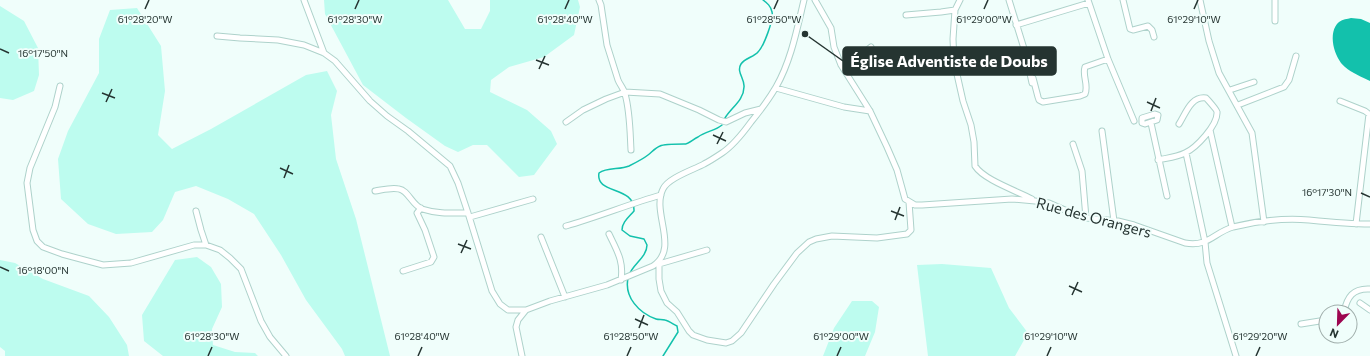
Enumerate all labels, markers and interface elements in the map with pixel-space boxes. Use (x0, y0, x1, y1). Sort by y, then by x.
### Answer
text: 61°28'20"W (118, 13, 172, 25)
text: 61°28'30"W (328, 13, 382, 25)
text: 61°28'40"W (537, 13, 593, 25)
text: 61°28'50"W (747, 13, 801, 25)
text: 61°29'00"W (956, 13, 1012, 25)
text: 61°29'10"W (1167, 13, 1221, 25)
text: 16°17'50"N (18, 47, 68, 59)
callout: Église Adventiste de Doubs (843, 47, 1056, 75)
text: Église Adventiste de Doubs (850, 51, 1048, 70)
text: 16°17'30"N (1302, 186, 1352, 198)
street label: Rue des Orangers (1034, 193, 1154, 241)
text: 16°18'00"N (17, 264, 69, 276)
north arrow (1318, 304, 1358, 344)
text: N (1328, 326, 1340, 341)
text: 61°28'30"W (185, 330, 239, 342)
text: 61°28'40"W (394, 330, 450, 342)
text: 61°28'50"W (604, 330, 658, 342)
text: 61°29'00"W (813, 330, 869, 342)
text: 61°29'10"W (1024, 330, 1078, 342)
text: 61°29'20"W (1233, 330, 1287, 342)

